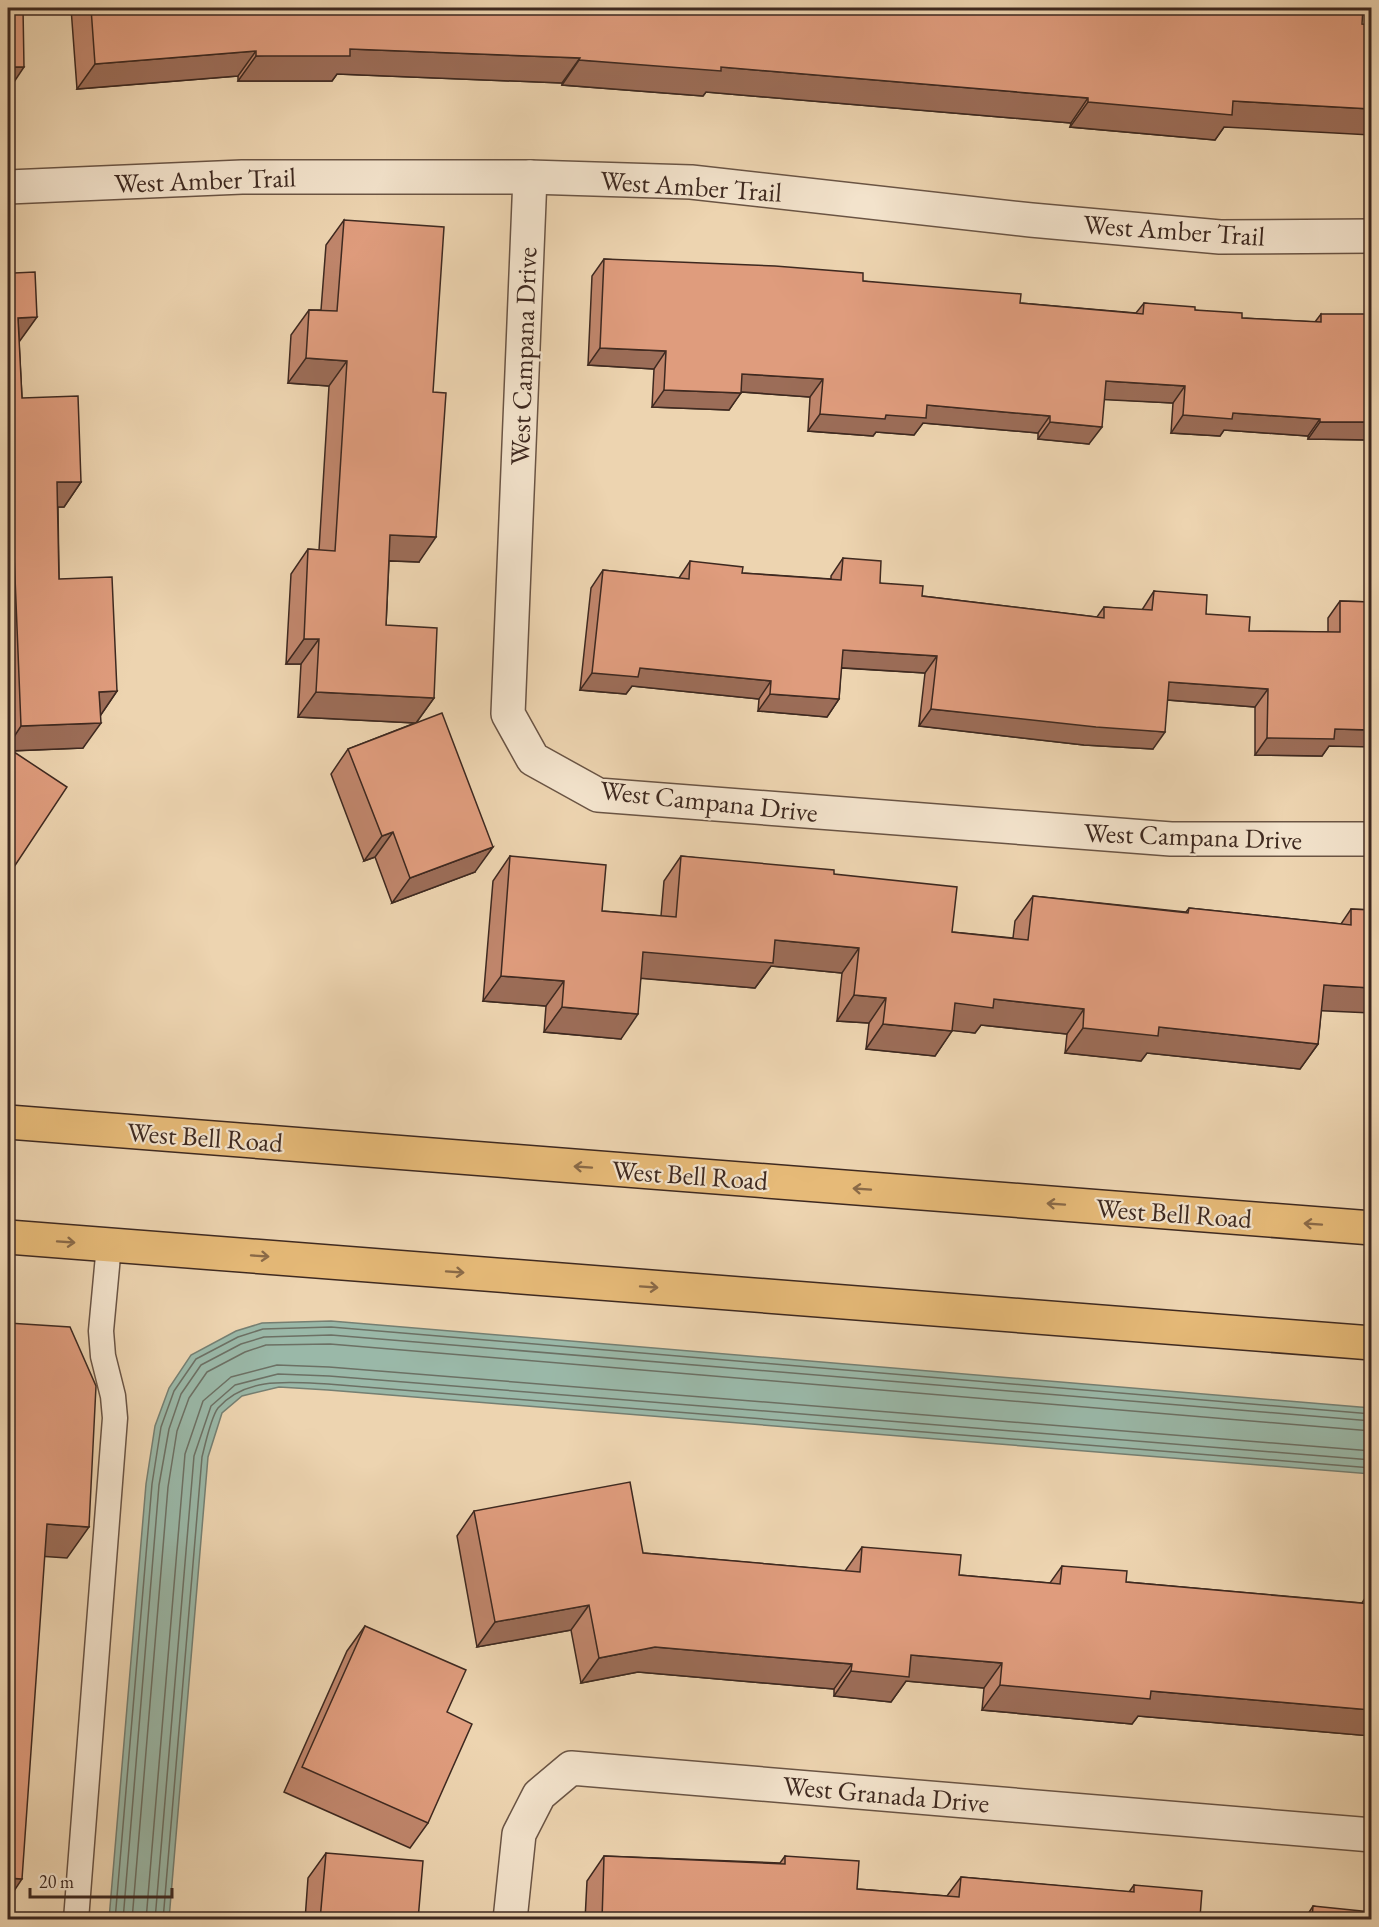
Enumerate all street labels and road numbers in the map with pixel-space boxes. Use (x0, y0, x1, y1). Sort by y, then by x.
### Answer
street label: West Amber Trail (113, 159, 297, 201)
street label: West Amber Trail (599, 162, 783, 210)
street label: West Amber Trail (1082, 206, 1266, 254)
street label: West Campana Drive (502, 246, 544, 466)
street label: West Campana Drive (599, 772, 819, 830)
street label: West Campana Drive (1083, 815, 1303, 857)
street label: West Bell Road (126, 1114, 285, 1160)
street label: West Bell Road (611, 1152, 770, 1198)
street label: West Bell Road (1095, 1190, 1254, 1236)
street label: West Granada Drive (781, 1768, 991, 1820)

